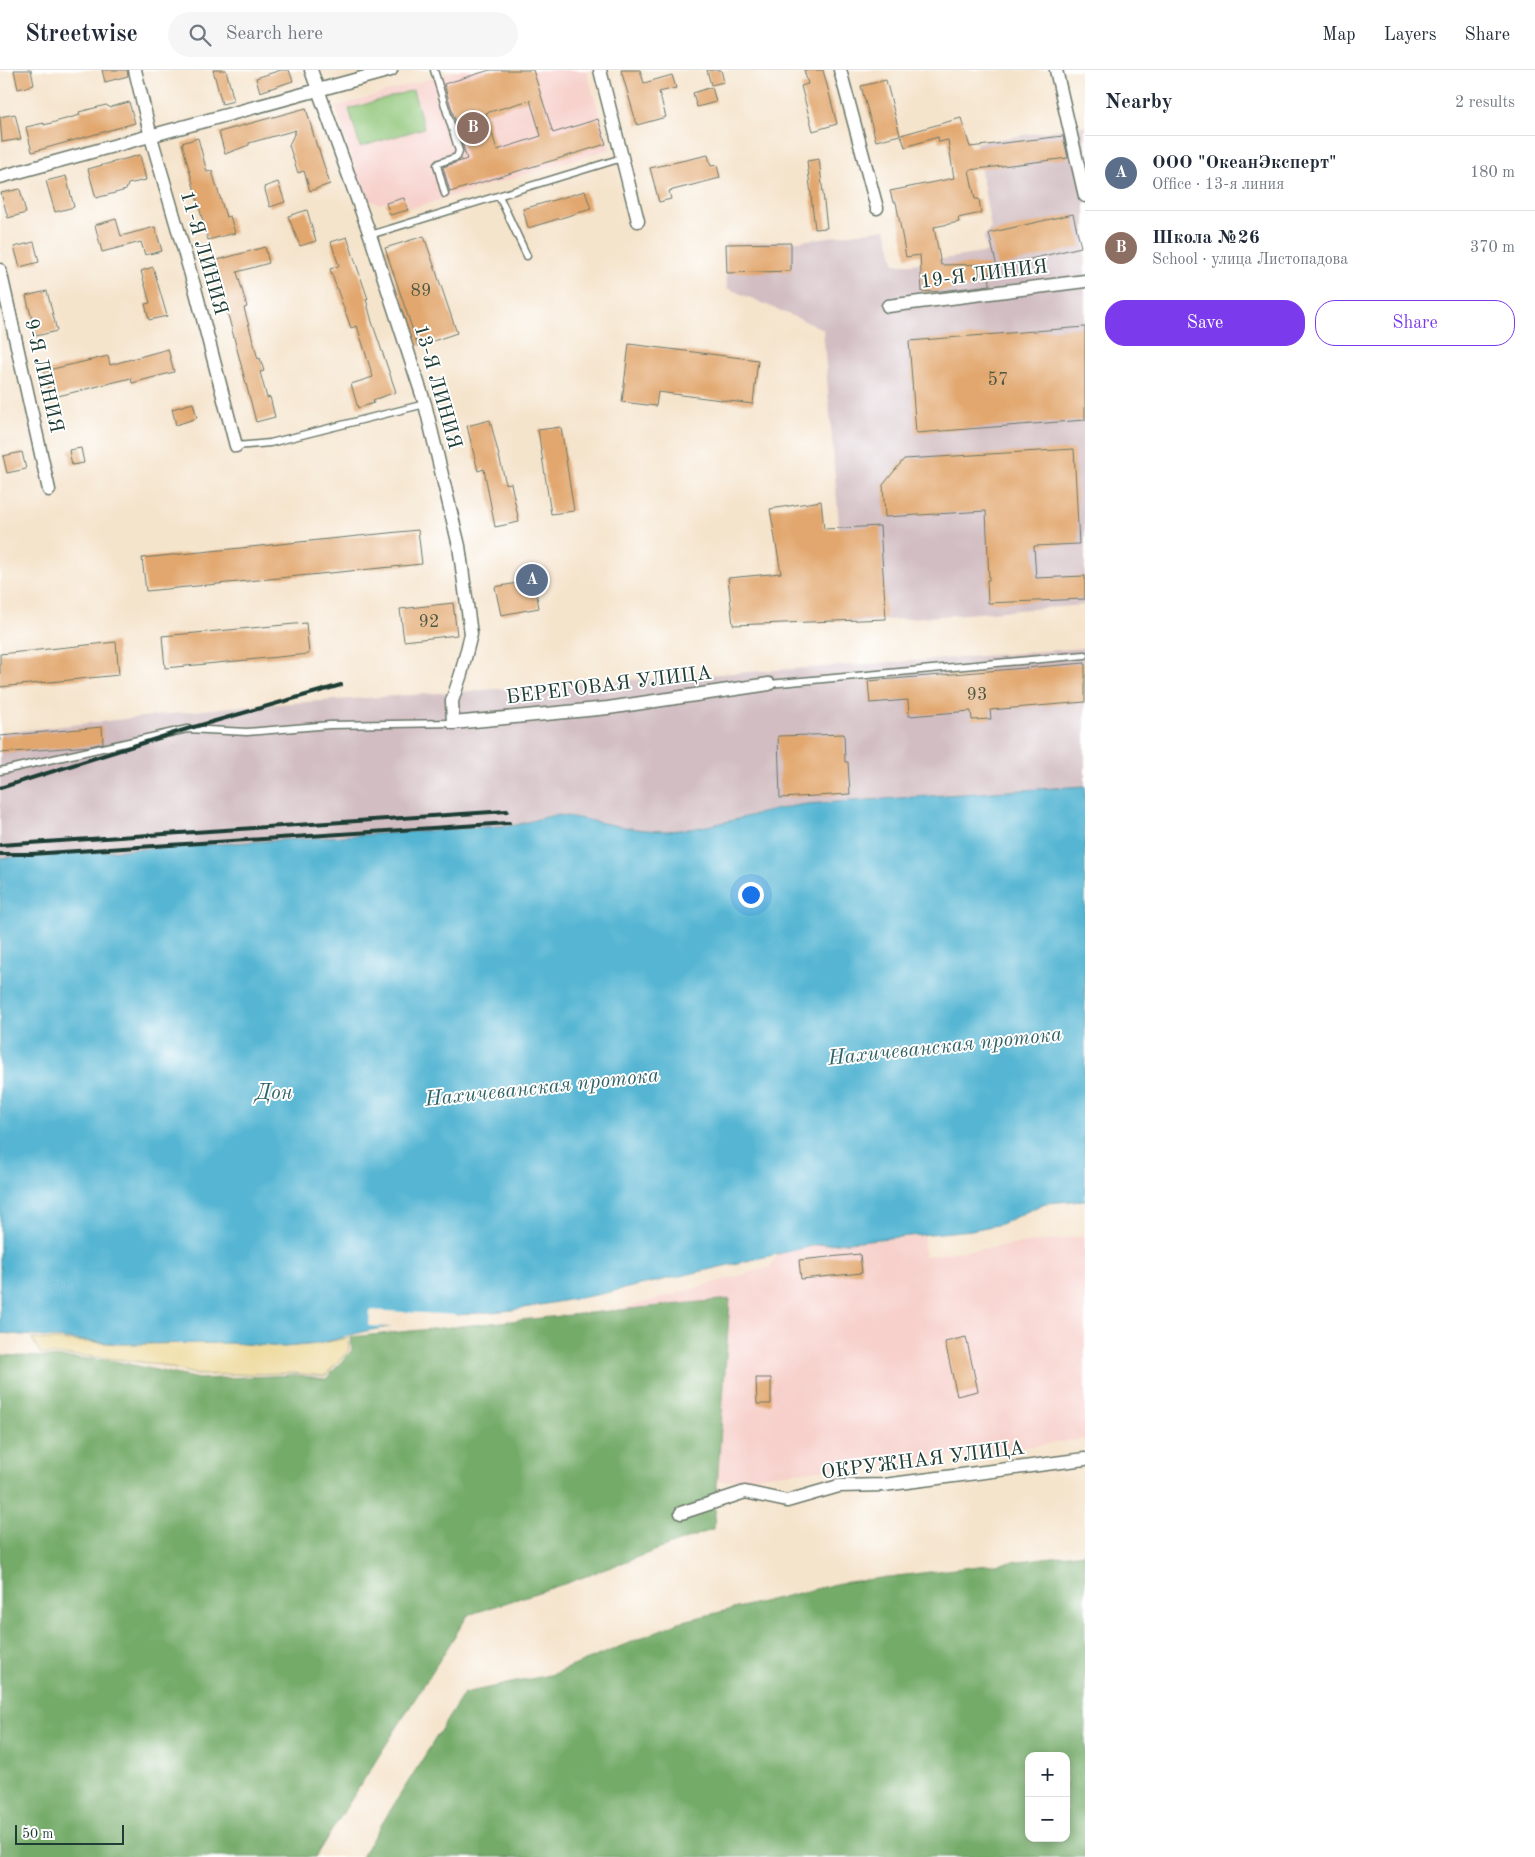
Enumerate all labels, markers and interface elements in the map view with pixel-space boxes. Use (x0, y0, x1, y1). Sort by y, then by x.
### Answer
search box (168, 12, 518, 57)
icon: search (186, 21, 214, 49)
text: Streetwise (25, 23, 138, 47)
text: Search here (226, 25, 323, 44)
text: Map (1322, 26, 1356, 44)
text: Layers (1384, 26, 1436, 44)
text: Share (1464, 26, 1510, 44)
text: Nearby (1105, 92, 1173, 113)
text: 2 results (1455, 95, 1515, 111)
pin: B (457, 109, 489, 147)
text: ООО "ОкеанЭксперт" (1152, 154, 1337, 173)
text: A (1115, 165, 1127, 181)
text: 180 m (1470, 165, 1515, 181)
text: Office · 13-я линия (1152, 177, 1284, 193)
street label: 11-Я ЛИНИЯ (176, 189, 230, 317)
text: Школа №26 (1152, 229, 1260, 248)
text: B (1115, 240, 1127, 256)
text: 370 m (1470, 240, 1515, 256)
text: School · улица Листопадова (1152, 252, 1348, 268)
street label: 19-Я ЛИНИЯ (919, 257, 1049, 293)
house number: 89 (411, 282, 431, 300)
button: Save (1105, 300, 1305, 346)
button: Share (1315, 300, 1515, 346)
street label: 9-Я ЛИНИЯ (20, 317, 66, 435)
street label: 13-Я ЛИНИЯ (410, 323, 464, 451)
house number: 57 (988, 371, 1008, 389)
pin: A (516, 561, 548, 599)
house number: 92 (419, 613, 439, 631)
street label: БЕРЕГОВАЯ УЛИЦА (505, 663, 713, 709)
house number: 93 (967, 686, 987, 704)
your location (738, 882, 764, 908)
water label: Нахичеванская протока (826, 1024, 1063, 1070)
water label: Нахичеванская протока (423, 1065, 660, 1111)
water label: Дон (252, 1083, 293, 1104)
street label: ОКРУЖНАЯ УЛИЦА (820, 1439, 1026, 1483)
map controls (1025, 1752, 1070, 1842)
button: + (1025, 1752, 1070, 1797)
button: − (1025, 1797, 1070, 1842)
scale bar (15, 1822, 124, 1845)
text: 50 m (22, 1827, 53, 1841)

